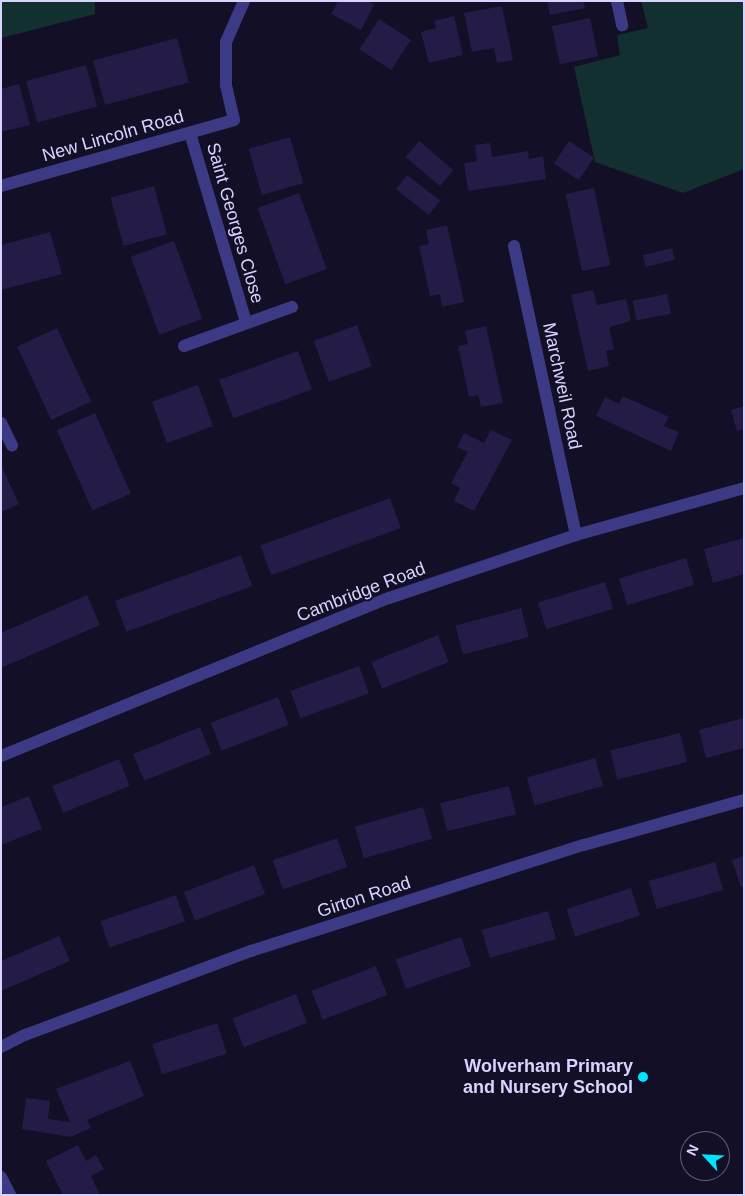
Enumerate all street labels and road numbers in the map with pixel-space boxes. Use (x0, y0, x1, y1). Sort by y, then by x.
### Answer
street label: New Lincoln Road (40, 105, 186, 167)
street label: Saint Georges Close (202, 140, 268, 306)
street label: Marchweil Road (538, 321, 586, 451)
street label: Cambridge Road (294, 558, 428, 626)
street label: Girton Road (315, 872, 413, 922)

